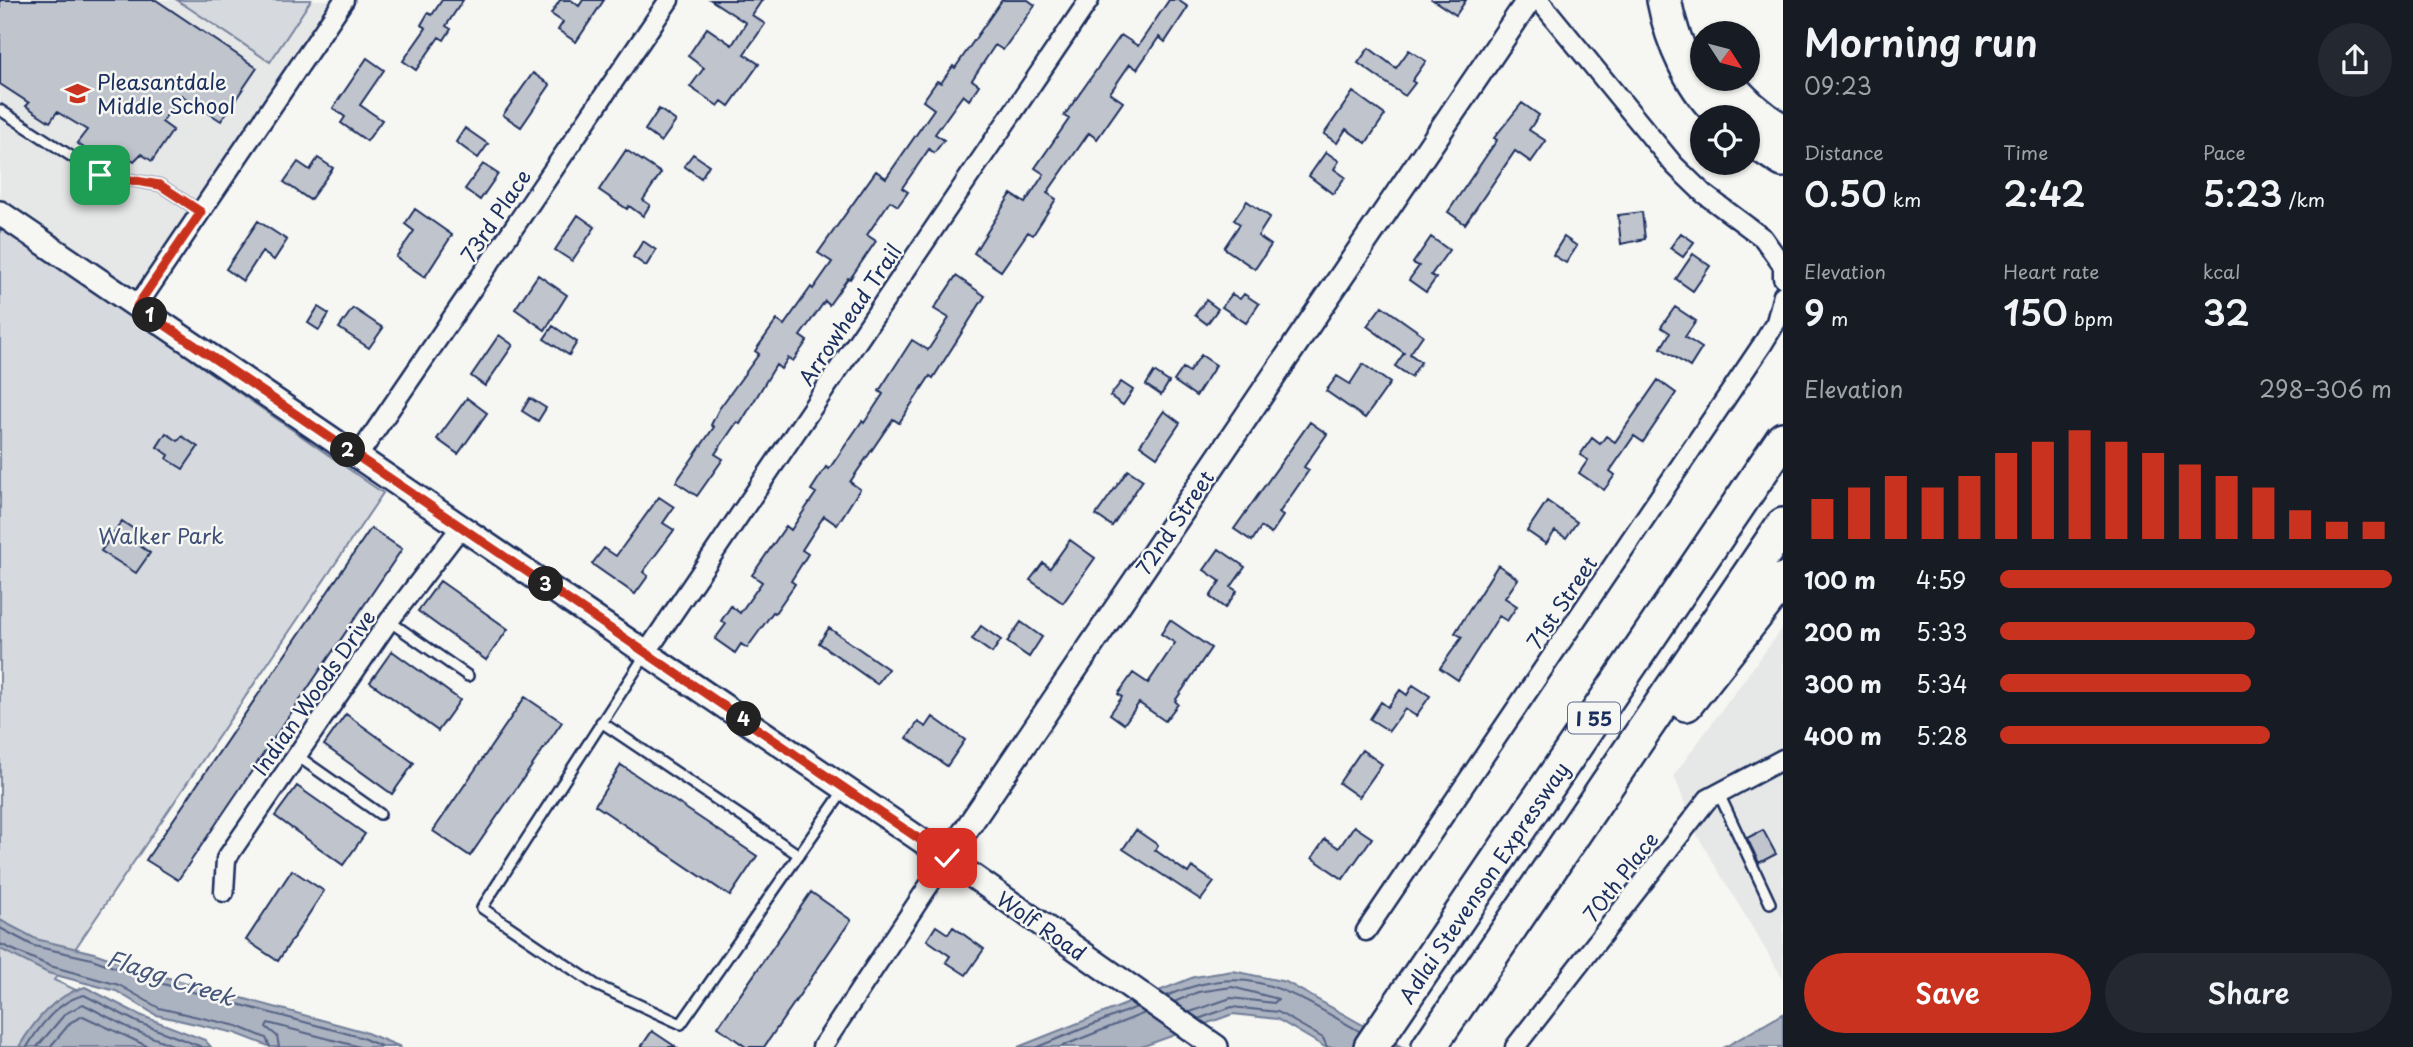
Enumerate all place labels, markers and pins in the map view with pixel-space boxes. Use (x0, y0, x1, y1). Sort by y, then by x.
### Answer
place label: Pleasantdale Middle School (97, 65, 235, 121)
school or university icon: Pleasantdale Middle School (63, 79, 91, 107)
pin (70, 145, 130, 205)
pin: 1 (132, 298, 168, 332)
pin: 2 (330, 433, 366, 468)
pin: 3 (528, 566, 564, 602)
pin: 4 (726, 702, 762, 736)
pin (917, 828, 977, 888)

